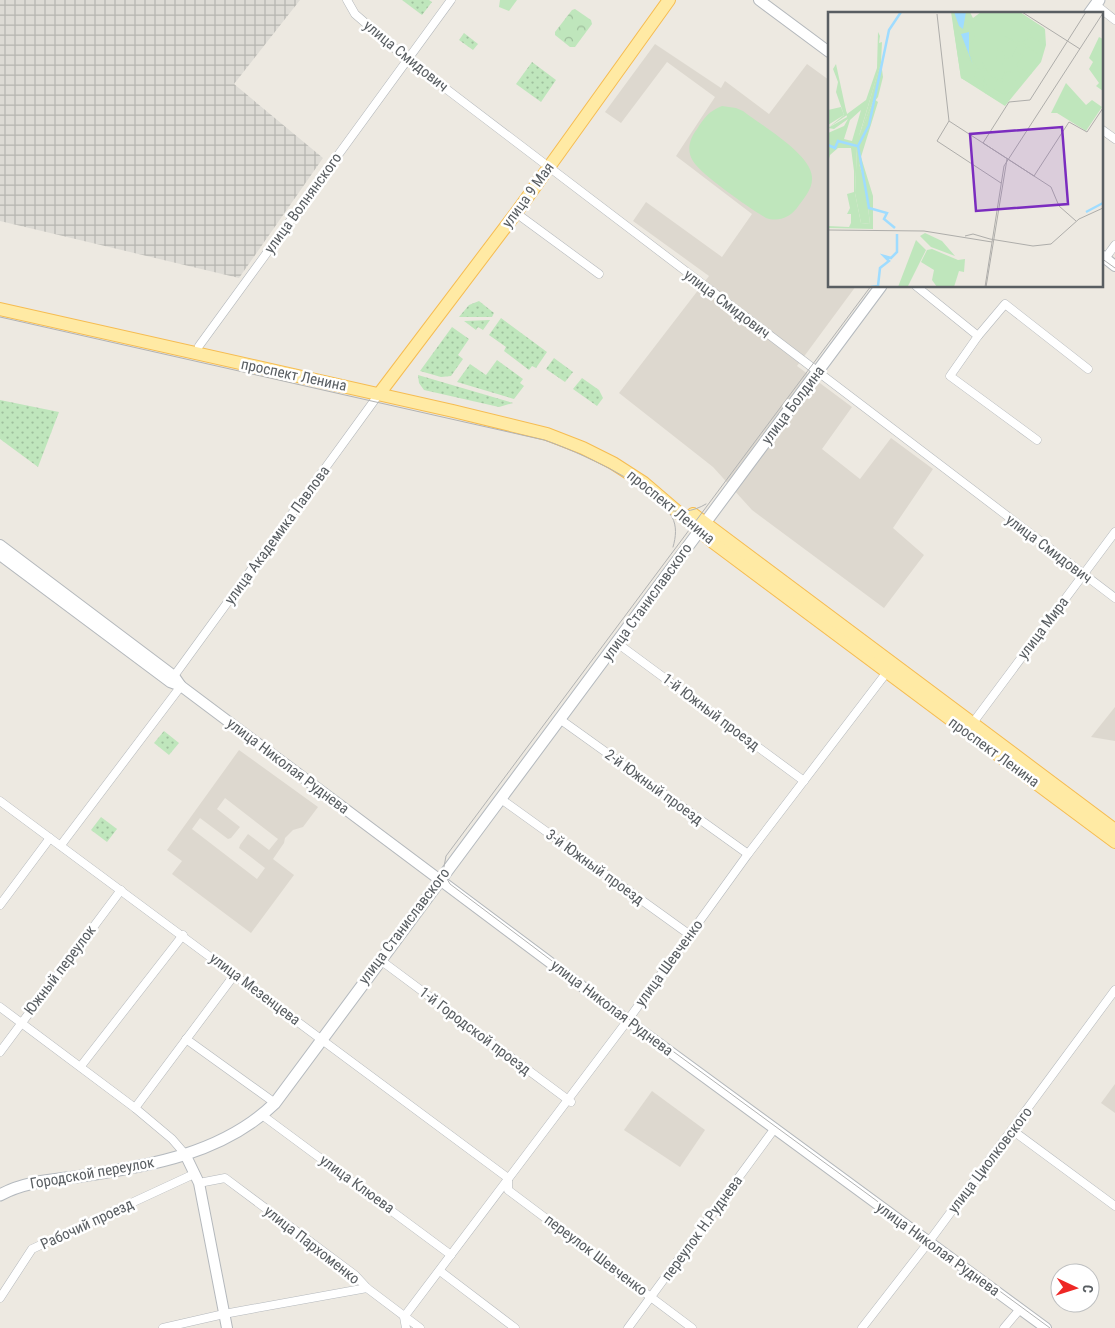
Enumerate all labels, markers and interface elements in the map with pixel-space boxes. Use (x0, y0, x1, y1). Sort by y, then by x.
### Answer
inset map (828, 12, 1102, 288)
street label: улица Смидович (360, 16, 452, 96)
street label: улица Волнянского (260, 149, 346, 257)
street label: улица 9 Мая (498, 159, 558, 231)
street label: улица Смидович (680, 266, 774, 342)
street label: проспект Ленина (240, 355, 348, 395)
street label: улица Болдина (758, 362, 828, 448)
street label: улица Академика Павлова (221, 462, 333, 608)
street label: проспект Ленина (624, 466, 718, 548)
street label: улица Смидович (1002, 511, 1096, 587)
street label: улица Станиславского (598, 540, 696, 664)
street label: улица Мира (1014, 593, 1072, 663)
street label: 1-й Южный проезд (659, 670, 763, 754)
street label: проспект Ленина (945, 713, 1043, 791)
street label: улица Николая Руднева (223, 714, 353, 818)
street label: 2-й Южный проезд (601, 745, 707, 829)
street label: 3-й Южный проезд (542, 825, 648, 909)
street label: улица Станиславского (354, 864, 454, 988)
street label: улица Шевченко (631, 916, 707, 1010)
street label: Южный переулок (20, 922, 100, 1018)
street label: улица Мезенцева (206, 949, 304, 1029)
street label: улица Николая Руднева (547, 956, 677, 1060)
street label: 1-й Городской проезд (416, 983, 534, 1079)
street label: улица Циолковского (944, 1103, 1036, 1217)
street label: улица Клюева (316, 1151, 398, 1217)
street label: Городской переулок (28, 1153, 156, 1193)
street label: переулок Н.Руднева (658, 1172, 746, 1284)
street label: Рабочий проезд (38, 1195, 136, 1253)
street label: улица Николая Руднева (873, 1198, 1003, 1300)
street label: улица Пархоменко (261, 1202, 363, 1288)
street label: переулок Шевченко (541, 1210, 651, 1300)
north arrow (1050, 1263, 1100, 1313)
text: С (1080, 1284, 1096, 1293)

